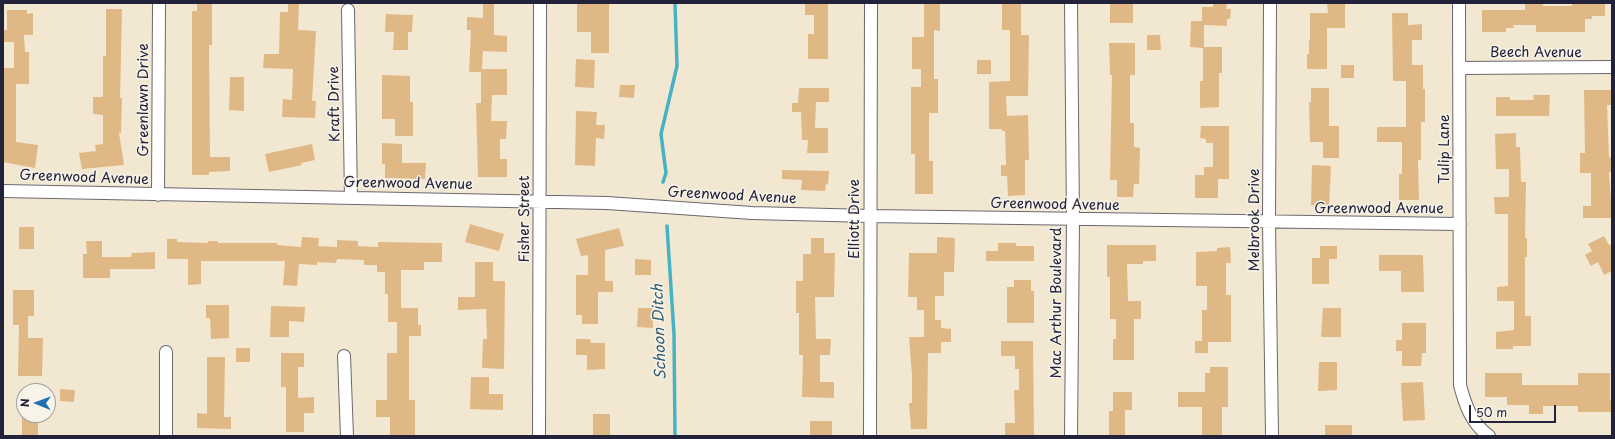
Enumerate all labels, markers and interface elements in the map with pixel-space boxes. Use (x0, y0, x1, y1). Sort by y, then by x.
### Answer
street label: Greenlawn Drive (136, 43, 152, 157)
street label: Beech Avenue (1490, 45, 1582, 61)
street label: Kraft Drive (326, 66, 344, 142)
street label: Tulip Lane (1437, 114, 1453, 184)
street label: Greenwood Avenue (19, 167, 149, 189)
street label: Melbrook Drive (1247, 169, 1263, 271)
street label: Greenwood Avenue (343, 174, 473, 194)
street label: Fisher Street (517, 175, 533, 263)
street label: Elliott Drive (847, 179, 863, 259)
street label: Greenwood Avenue (667, 184, 797, 208)
street label: Greenwood Avenue (990, 195, 1120, 215)
street label: Greenwood Avenue (1314, 201, 1444, 217)
street label: Mac Arthur Boulevard (1049, 228, 1065, 378)
water label: Schoon Ditch (649, 284, 671, 380)
north arrow (16, 383, 56, 423)
scale bar (1471, 397, 1558, 423)
text: N (16, 398, 33, 407)
text: 50 m (1476, 403, 1507, 421)

